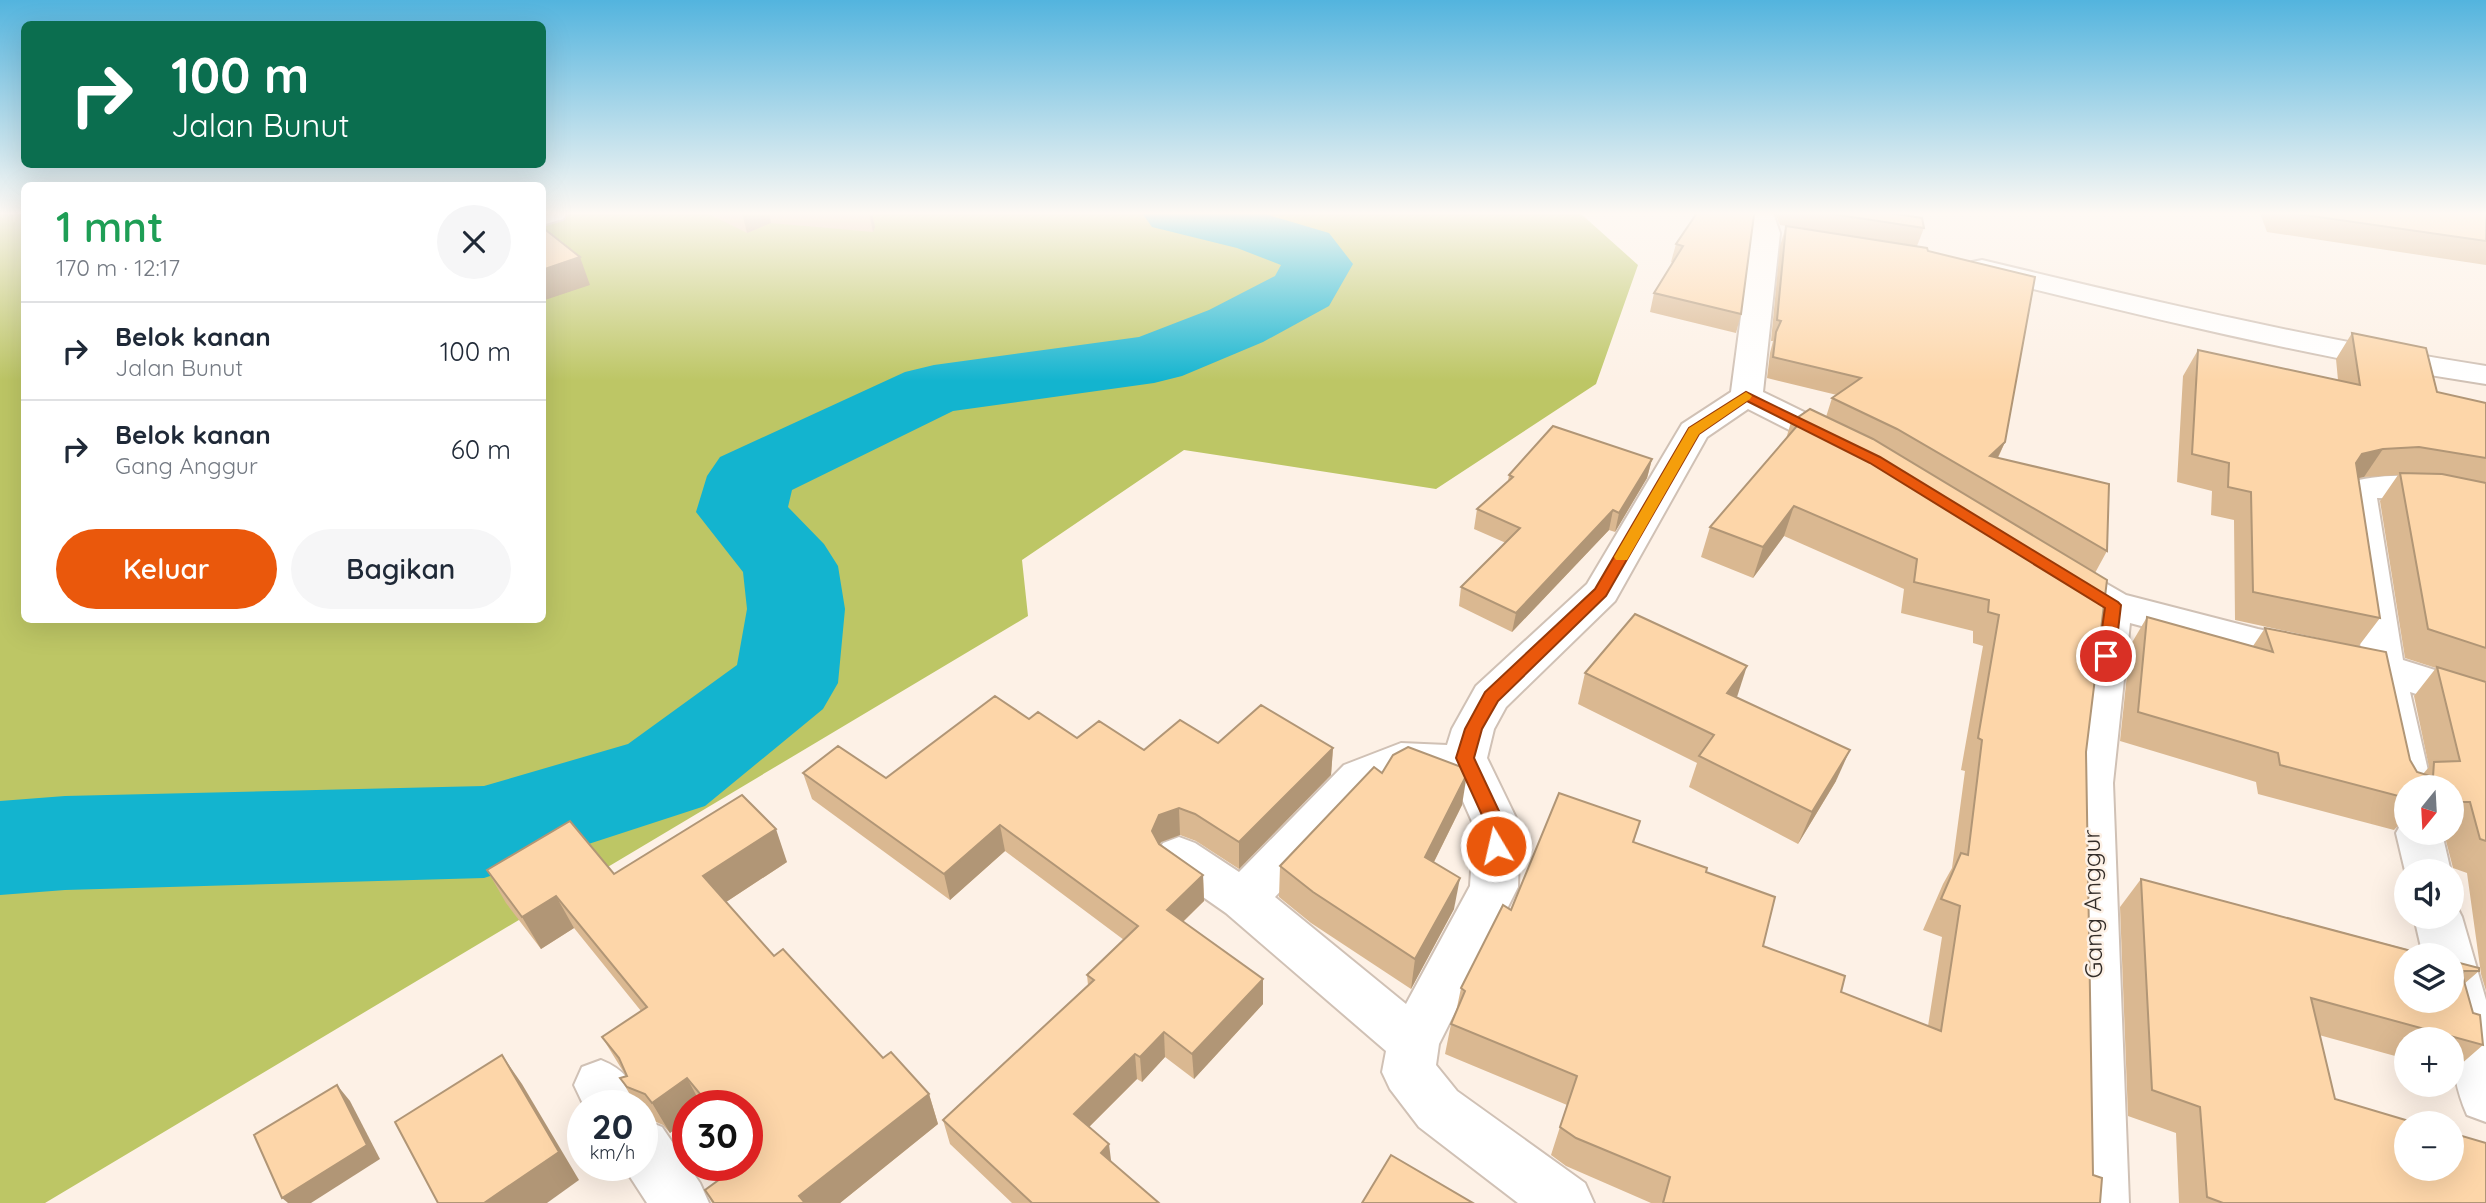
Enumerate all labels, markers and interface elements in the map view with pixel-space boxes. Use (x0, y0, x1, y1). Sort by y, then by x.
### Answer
text: 100 m (171, 44, 309, 105)
icon: right (56, 49, 147, 140)
text: Jalan Bunut (171, 105, 349, 145)
text: 1 mnt (56, 200, 163, 253)
button: close (437, 205, 511, 279)
text: 170 m · 12:17 (56, 253, 180, 282)
text: Belok kanan (115, 320, 271, 353)
icon: right (56, 332, 94, 370)
text: 100 m (440, 335, 511, 368)
text: Jalan Bunut (115, 353, 243, 382)
text: Belok kanan (115, 418, 271, 451)
icon: right (56, 430, 94, 468)
text: 60 m (451, 433, 511, 466)
text: Gang Anggur (115, 451, 258, 480)
button: Keluar (56, 529, 277, 609)
button: Bagikan (291, 529, 511, 609)
pin (2076, 626, 2136, 686)
icon: arrive (2087, 637, 2125, 675)
north arrow (2394, 775, 2464, 845)
map controls (2394, 775, 2464, 1181)
position arrow (1459, 809, 1533, 883)
street label: Gang Anggur (2076, 829, 2108, 979)
button: sound (2394, 859, 2464, 929)
button: layers (2394, 943, 2464, 1013)
button: + (2394, 1027, 2464, 1097)
speed limit sign: 30 (672, 1090, 763, 1181)
text: 20 (592, 1104, 633, 1148)
button: − (2394, 1111, 2464, 1181)
text: km/h (590, 1141, 635, 1164)

